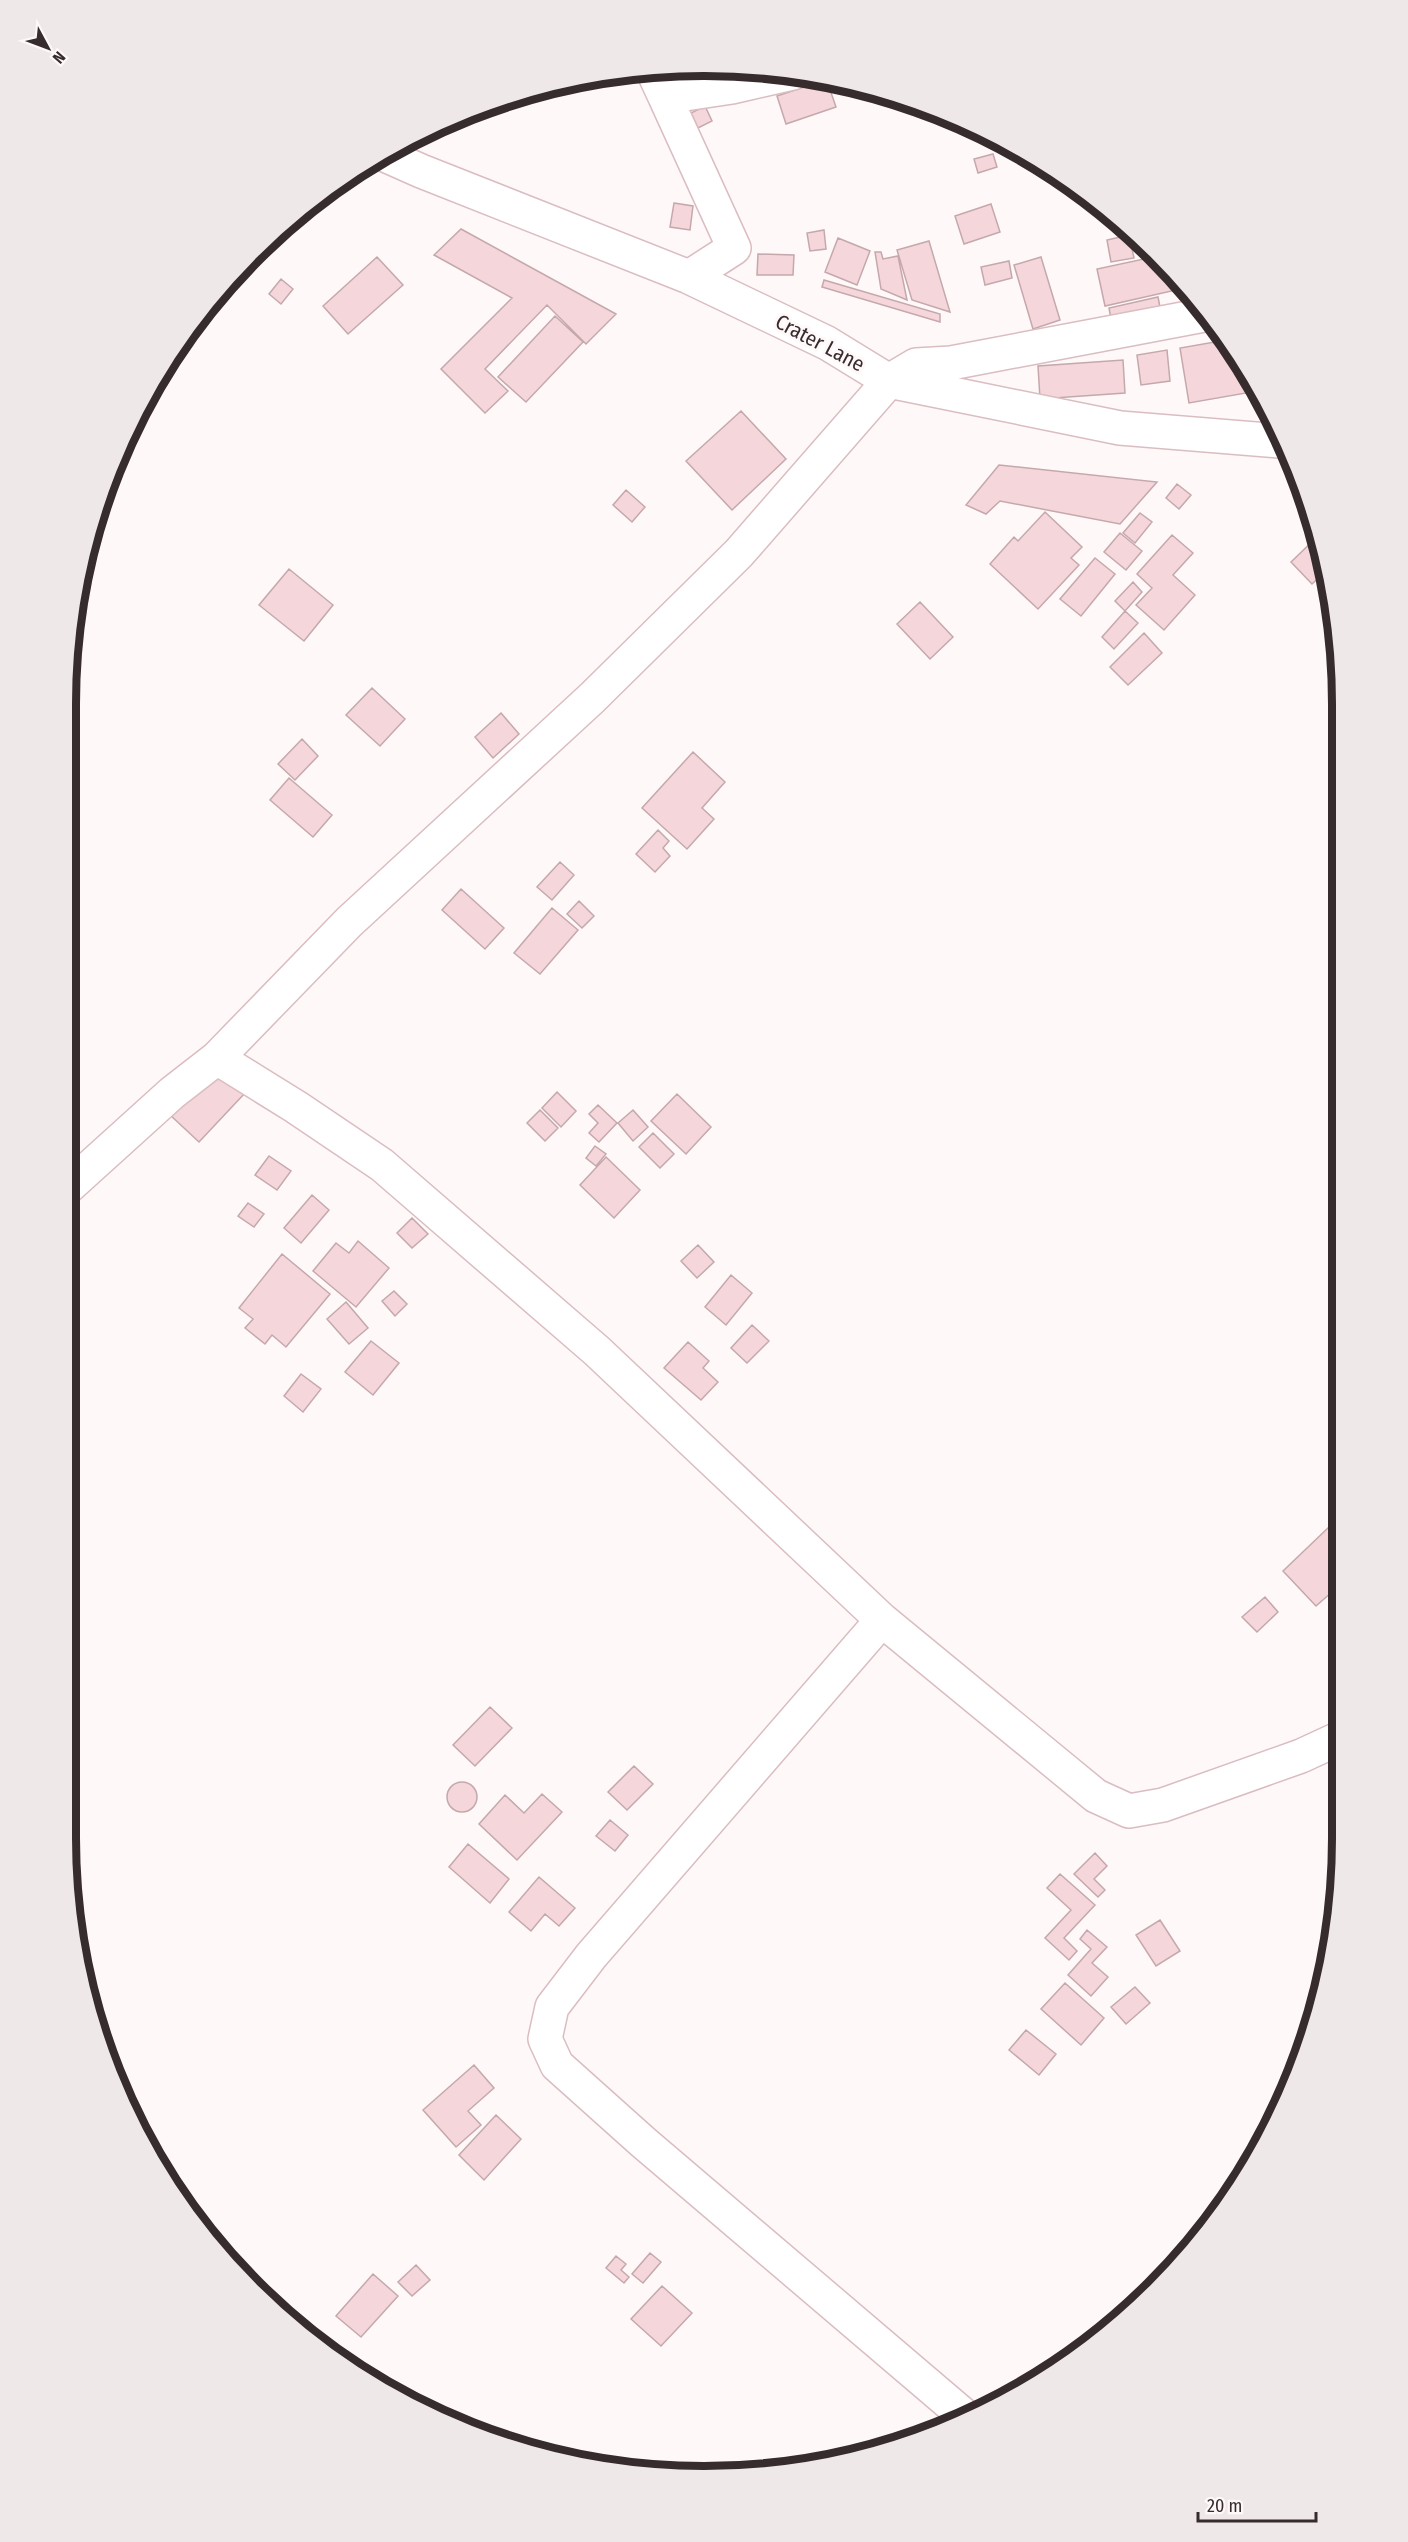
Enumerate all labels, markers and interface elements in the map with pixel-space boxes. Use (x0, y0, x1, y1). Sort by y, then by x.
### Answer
north arrow (18, 18, 78, 78)
text: N (49, 48, 69, 67)
street label: Crater Lane (771, 309, 869, 377)
scale bar (1198, 2485, 1316, 2523)
text: 20 m (1207, 2495, 1242, 2517)

